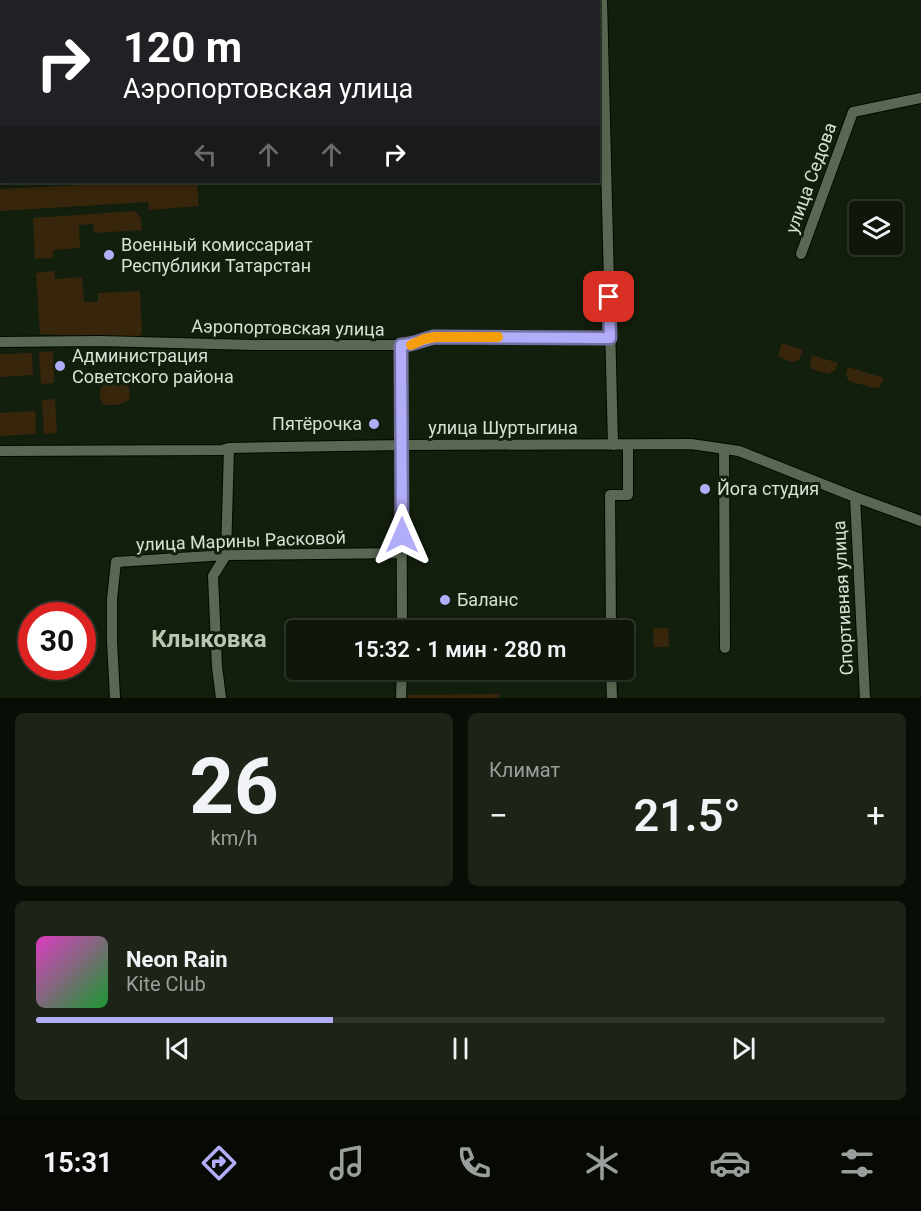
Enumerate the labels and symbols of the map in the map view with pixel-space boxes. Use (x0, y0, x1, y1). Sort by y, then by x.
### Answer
street label: улица Седова (781, 120, 840, 236)
place label: Военный комиссариат Республики Татарстан (121, 234, 313, 276)
marker: Военный комиссариат Республики Татарстан (102, 248, 116, 262)
pin (583, 271, 634, 322)
street label: Аэропортовская улица (191, 315, 385, 340)
place label: Администрация Советского района (72, 345, 234, 387)
marker: Администрация Советского района (53, 359, 67, 373)
place label: Пятёрочка (272, 413, 362, 434)
marker: Пятёрочка (367, 417, 381, 431)
street label: улица Шуртыгина (428, 417, 578, 438)
place label: Йога студия (717, 478, 819, 499)
marker: Йога студия (698, 482, 712, 496)
position arrow (370, 503, 434, 567)
street label: Спортивная улица (828, 520, 857, 676)
street label: улица Марины Расковой (136, 526, 346, 555)
place label: Баланс (457, 589, 518, 610)
marker: Баланс (438, 593, 452, 607)
speed limit sign: 30 (18, 602, 96, 680)
district label: Клыковка (151, 625, 267, 653)

